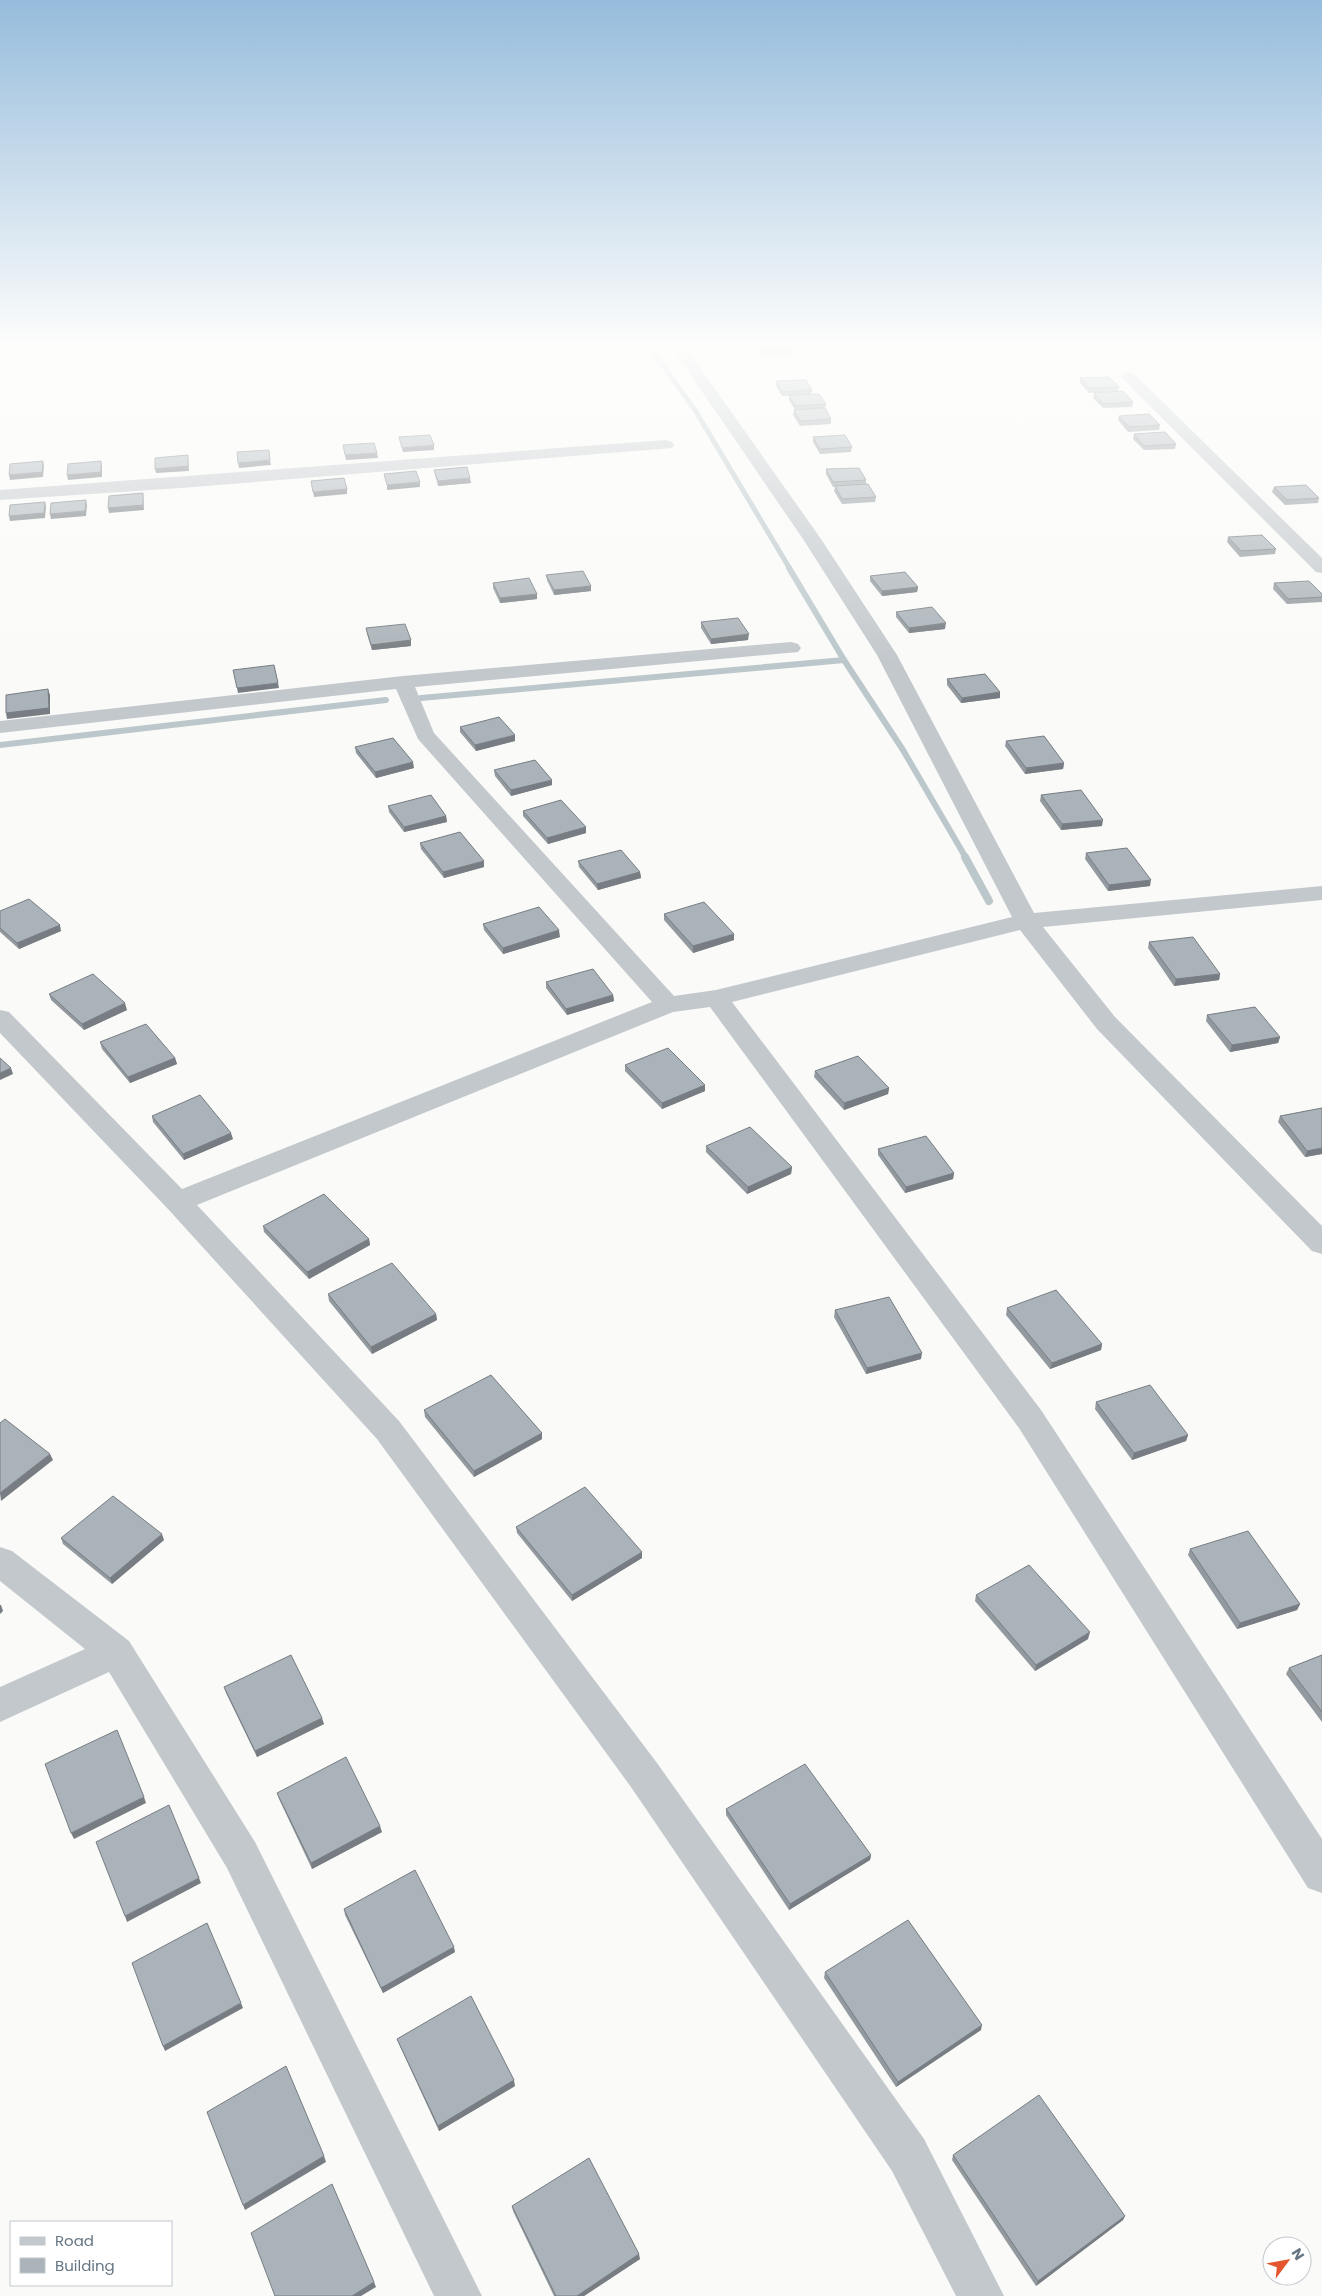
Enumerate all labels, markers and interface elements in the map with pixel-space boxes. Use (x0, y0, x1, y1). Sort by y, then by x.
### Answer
legend (10, 2221, 172, 2286)
text: Road (55, 2230, 94, 2251)
north arrow (1262, 2236, 1312, 2286)
text: N (1287, 2244, 1309, 2264)
text: Building (55, 2255, 115, 2276)

